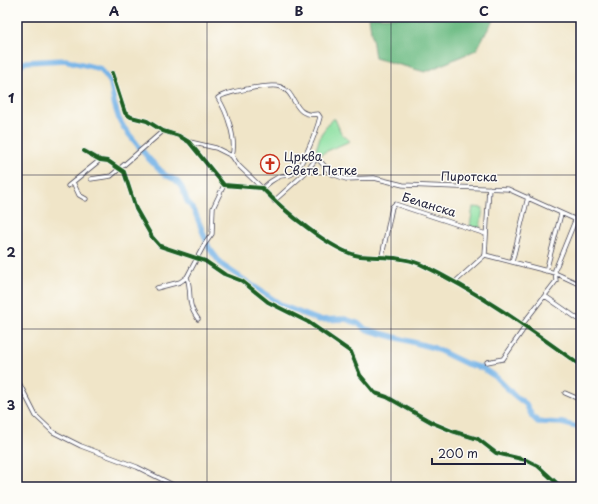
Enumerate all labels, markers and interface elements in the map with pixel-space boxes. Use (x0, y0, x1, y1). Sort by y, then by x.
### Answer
text: A (109, 1, 119, 20)
text: B (295, 1, 304, 20)
text: C (479, 1, 489, 20)
text: 1 (8, 88, 14, 107)
place label: Црква Свете Петке (284, 147, 357, 179)
church icon: Црква Свете Петке (259, 153, 281, 175)
street label: Пиротска (441, 167, 498, 186)
street label: Беланска (400, 187, 459, 221)
text: 2 (6, 242, 16, 261)
text: 3 (7, 395, 16, 414)
scale bar (432, 440, 525, 466)
text: 200 m (438, 444, 478, 462)

